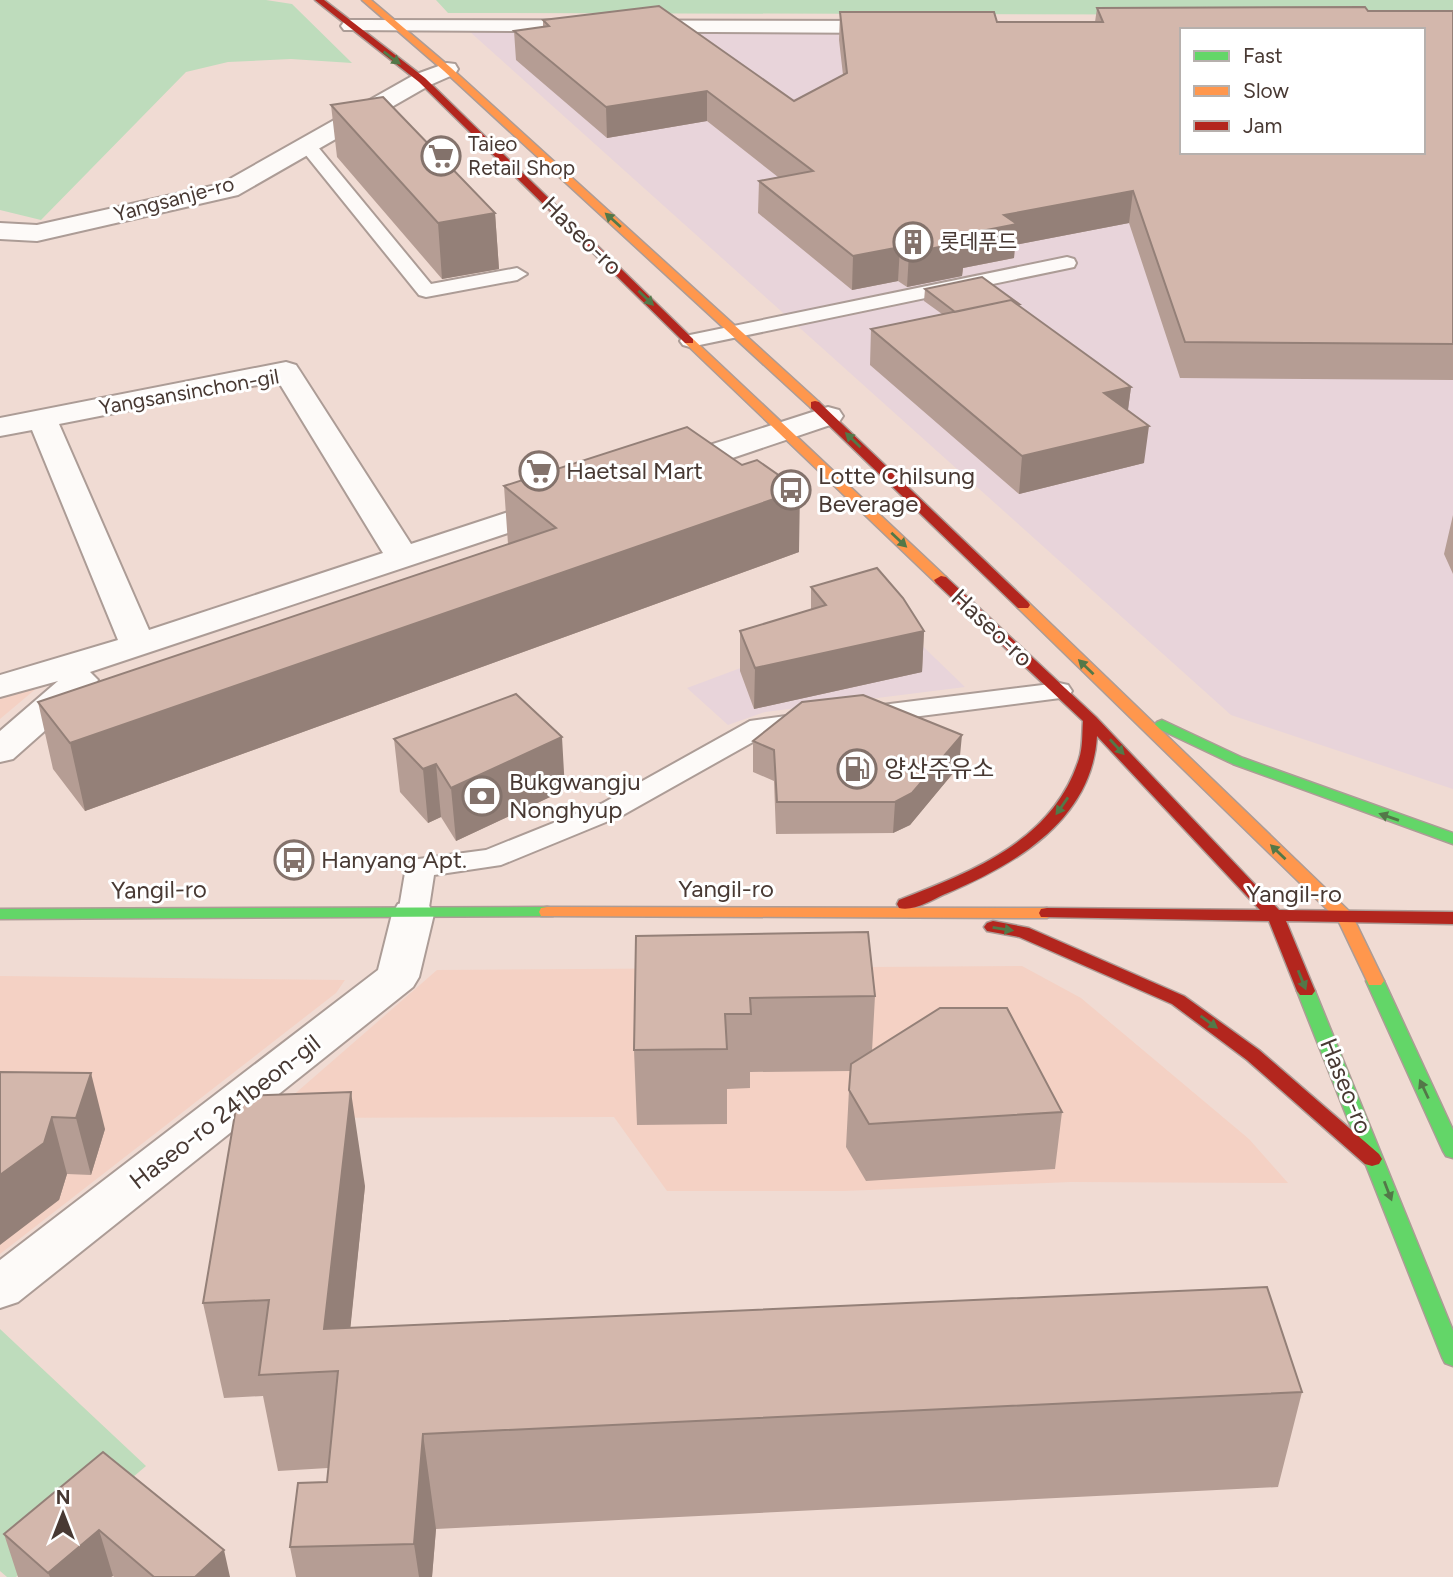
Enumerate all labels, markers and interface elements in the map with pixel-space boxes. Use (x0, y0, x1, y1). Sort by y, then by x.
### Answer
legend (1180, 28, 1425, 154)
text: Fast (1243, 43, 1283, 68)
one-way arrow (383, 50, 401, 64)
text: Slow (1243, 78, 1289, 103)
text: Jam (1243, 113, 1282, 138)
place label: Taieo Retail Shop (468, 131, 575, 180)
supermarket icon: Taieo Retail Shop (420, 135, 462, 177)
street label: Yangsanje-ro (111, 170, 237, 227)
street label: Haseo-ro (536, 190, 629, 281)
one-way arrow (604, 212, 622, 228)
building icon: 롯데푸드 (892, 221, 934, 263)
place label: 롯데푸드 (940, 229, 1017, 254)
one-way arrow (637, 290, 654, 306)
street label: Yangsansinchon-gil (97, 363, 281, 420)
one-way arrow (844, 432, 861, 449)
supermarket icon: Haetsal Mart (518, 450, 560, 492)
place label: Haetsal Mart (566, 456, 703, 485)
place label: Lotte Chilsung Beverage (818, 461, 975, 518)
bus stop icon: Lotte Chilsung Beverage (770, 469, 812, 511)
one-way arrow (890, 532, 908, 548)
street label: Haseo-ro (946, 583, 1039, 673)
one-way arrow (1078, 660, 1095, 676)
one-way arrow (1108, 738, 1124, 755)
fuel station icon: 양산주유소 (836, 748, 878, 790)
place label: 양산주유소 (884, 754, 994, 783)
place label: Bukgwangju Nonghyup (509, 767, 641, 824)
bank icon: Bukgwangju Nonghyup (461, 775, 503, 817)
one-way arrow (1055, 797, 1069, 815)
one-way arrow (1378, 811, 1399, 822)
bus stop icon: Hanyang Apt. (273, 839, 315, 881)
place label: Hanyang Apt. (321, 845, 467, 874)
one-way arrow (1270, 845, 1287, 861)
street label: Yangil-ro (111, 874, 207, 905)
street label: Yangil-ro (678, 874, 774, 903)
street label: Yangil-ro (1246, 879, 1342, 908)
one-way arrow (992, 923, 1014, 934)
one-way arrow (1296, 970, 1307, 991)
one-way arrow (1199, 1015, 1218, 1029)
street label: Haseo-ro 241beon-gil (124, 1028, 326, 1195)
street label: Haseo-ro (1314, 1034, 1379, 1138)
one-way arrow (1418, 1079, 1430, 1099)
one-way arrow (1383, 1180, 1394, 1201)
north arrow (28, 1479, 98, 1549)
text: N (56, 1486, 70, 1509)

